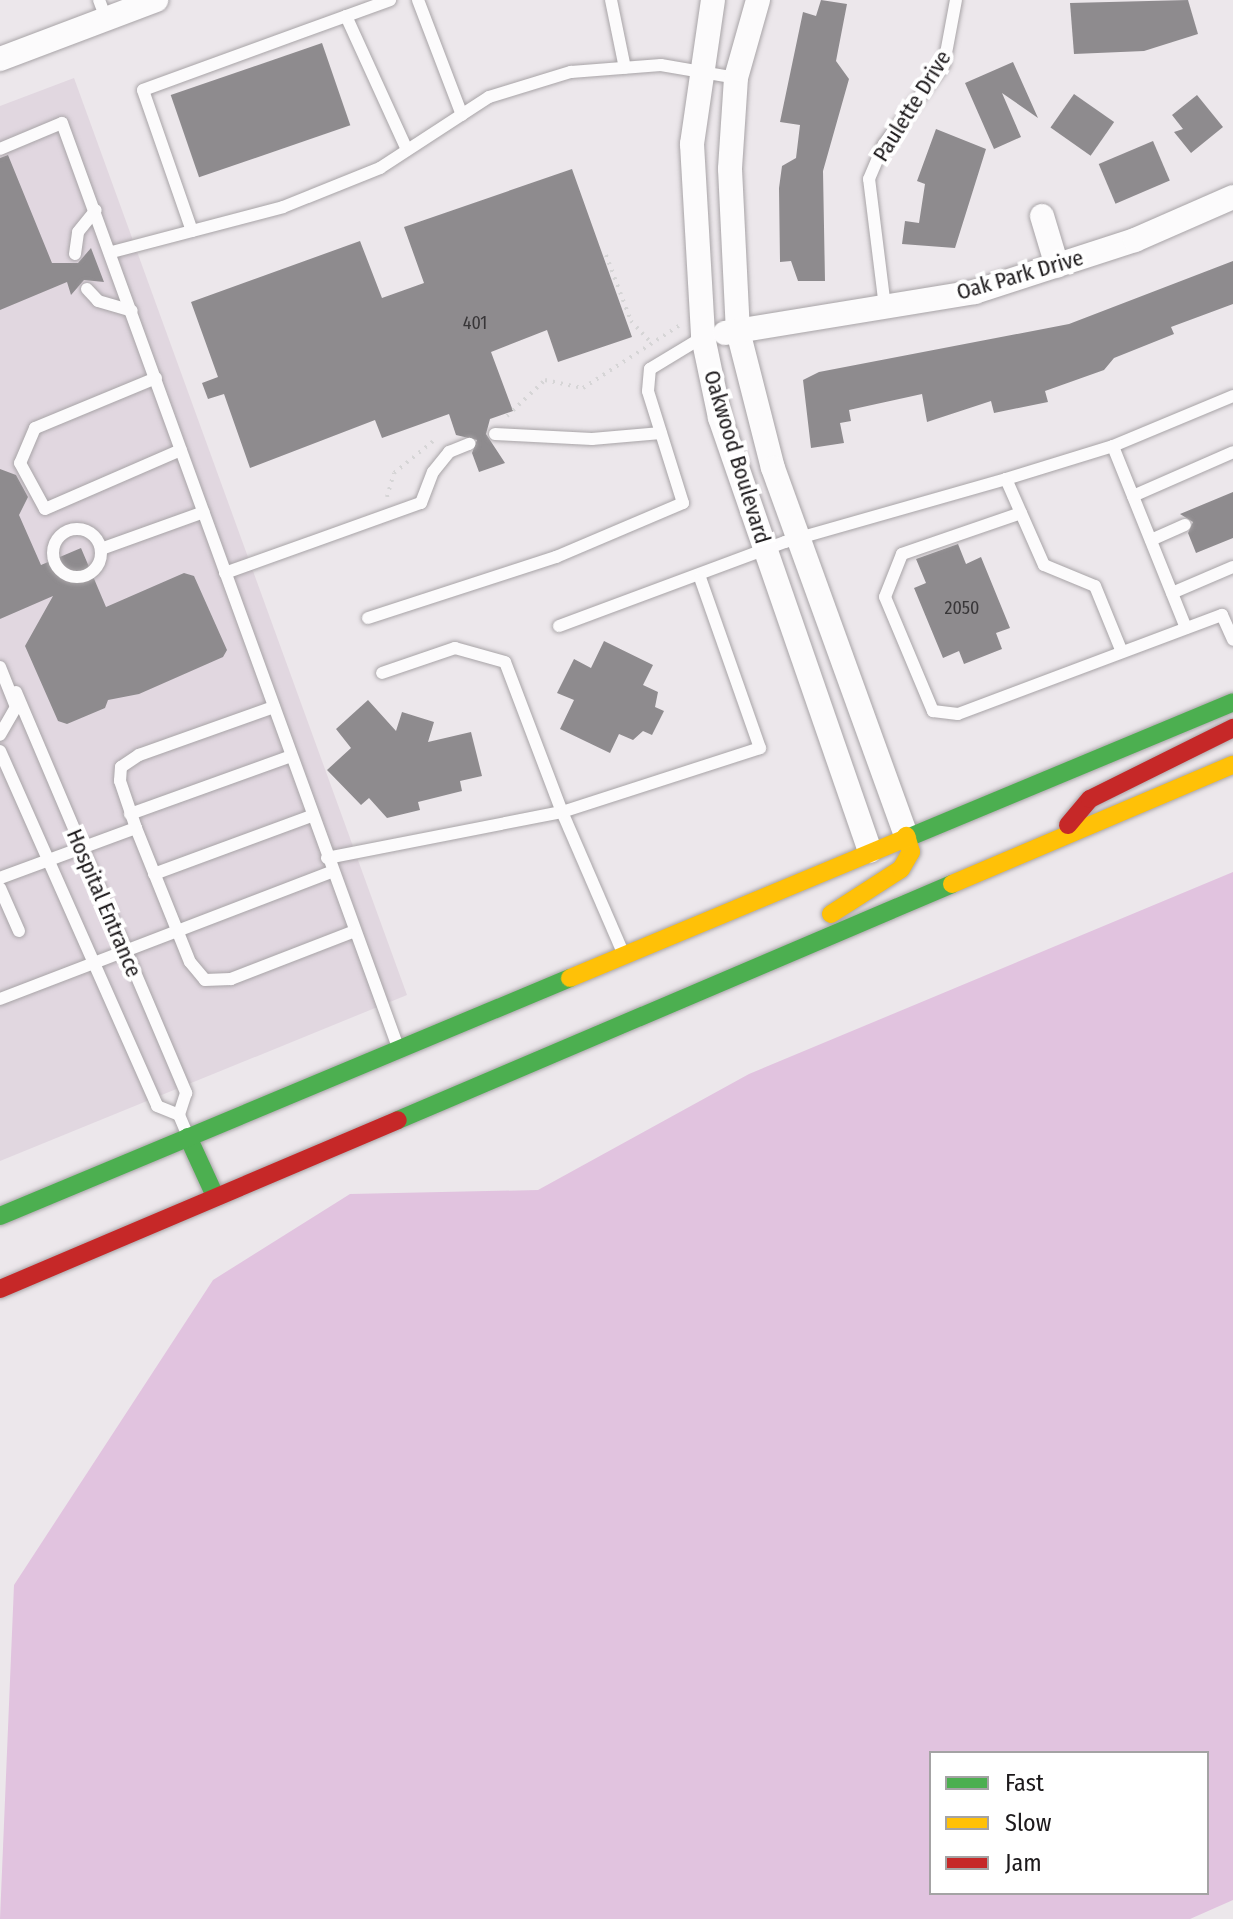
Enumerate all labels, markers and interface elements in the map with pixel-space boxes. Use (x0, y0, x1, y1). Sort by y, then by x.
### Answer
street label: Paulette Drive (867, 46, 957, 166)
street label: Oak Park Drive (954, 244, 1086, 306)
house number: 401 (463, 312, 487, 334)
street label: Oakwood Boulevard (698, 367, 776, 547)
house number: 2050 (945, 597, 979, 619)
street label: Hospital Entrance (61, 825, 147, 981)
legend (929, 1751, 1209, 1895)
text: Fast (1005, 1769, 1044, 1797)
text: Slow (1005, 1809, 1051, 1837)
text: Jam (1005, 1849, 1042, 1877)

